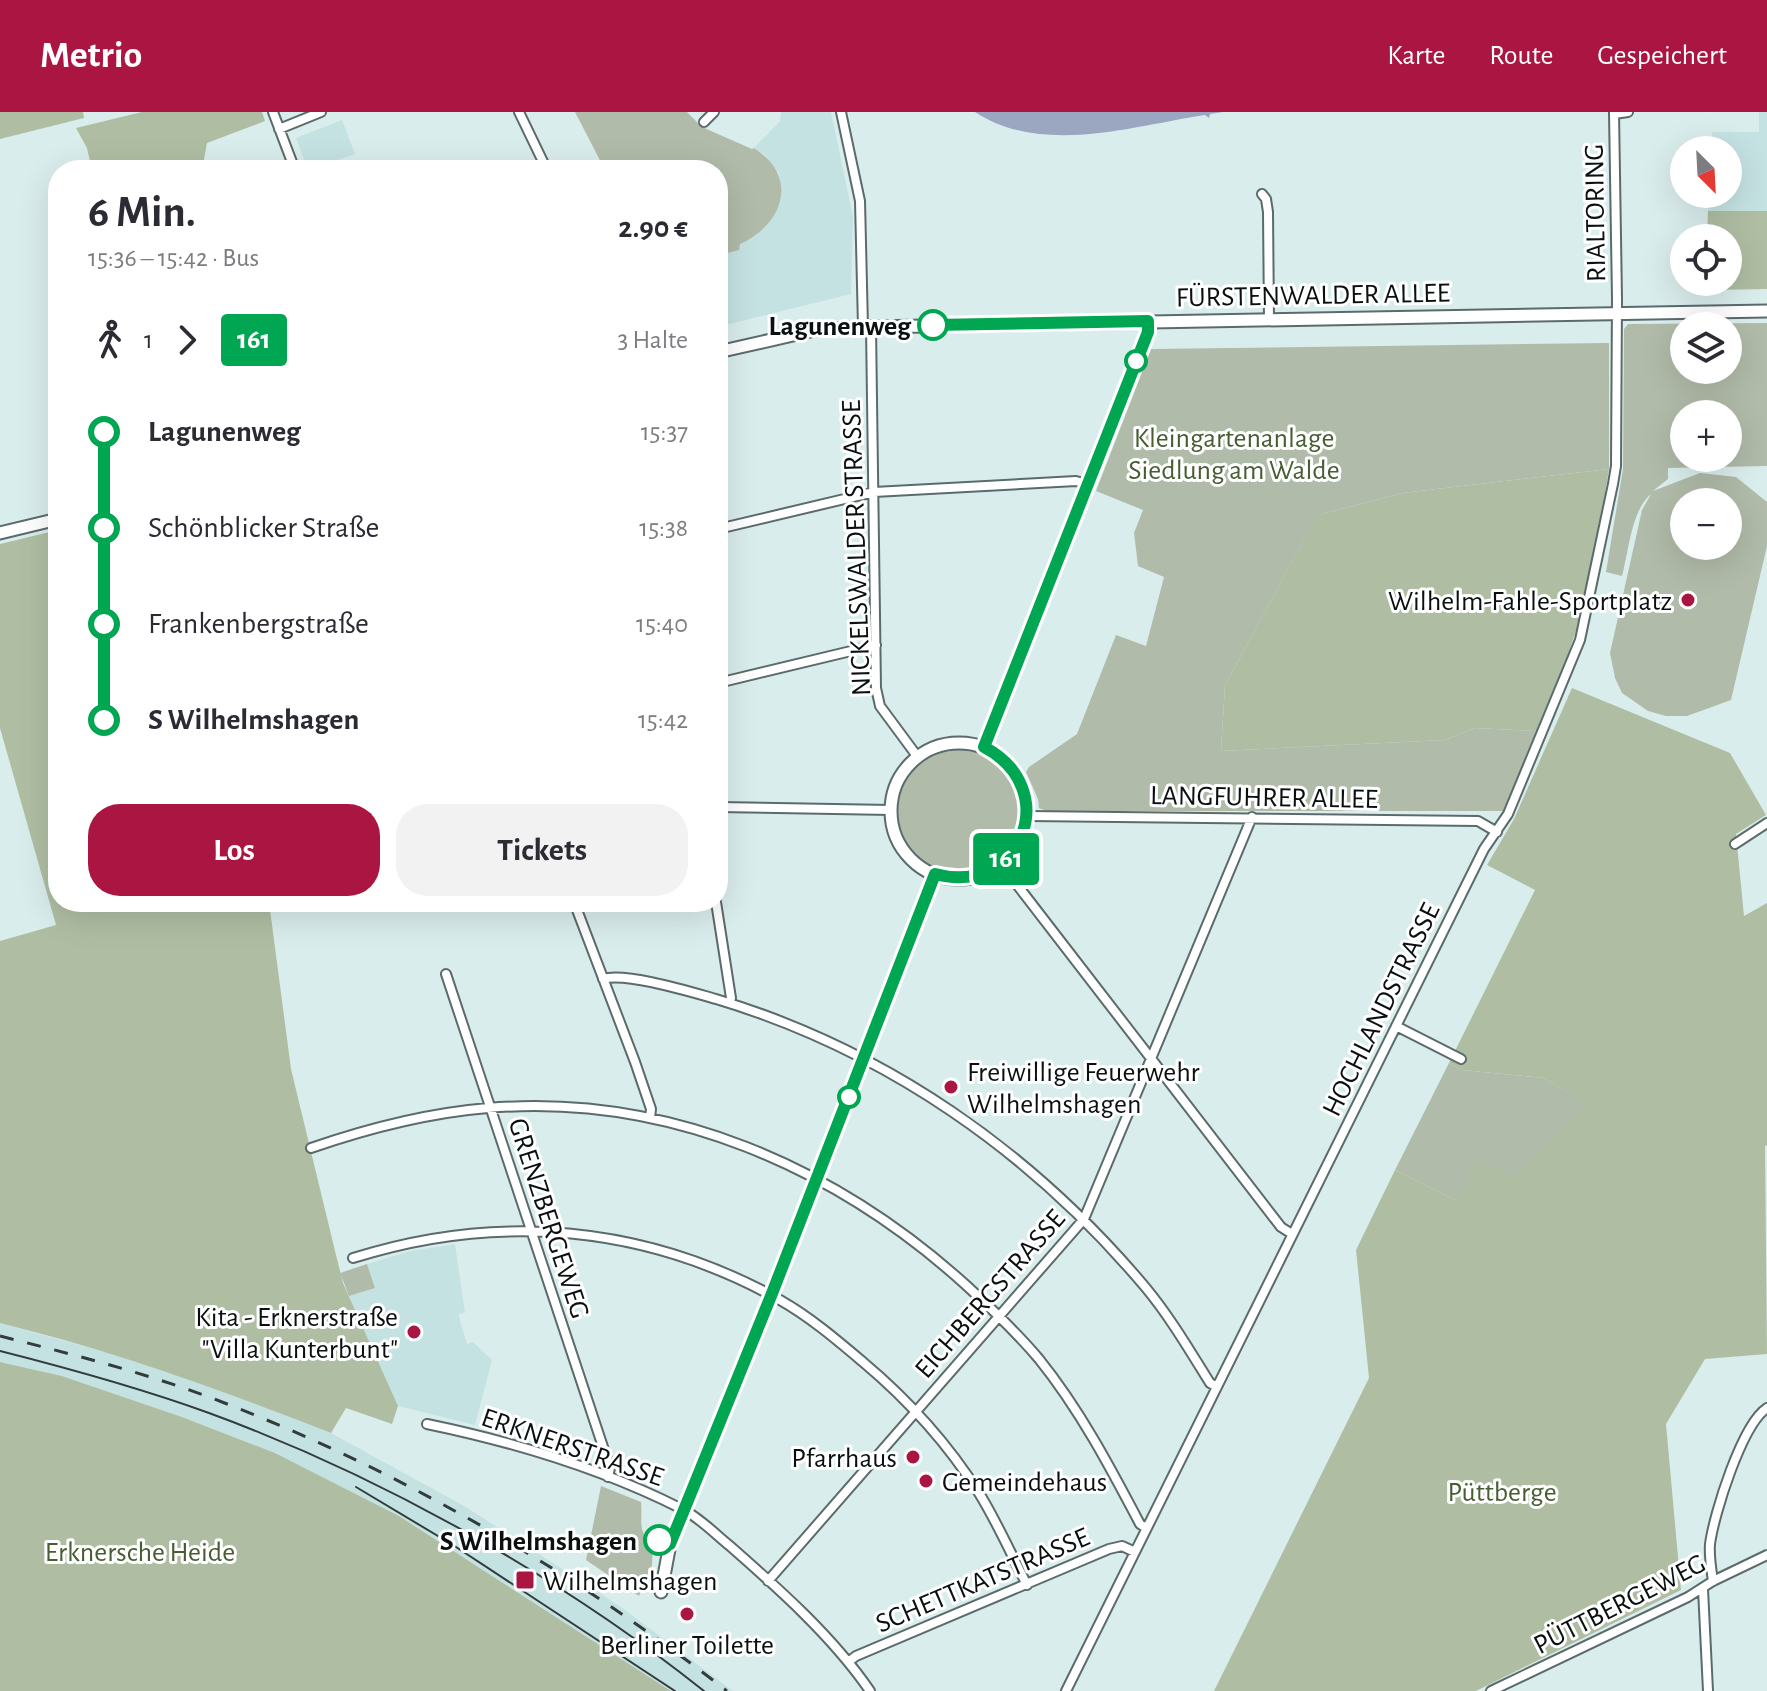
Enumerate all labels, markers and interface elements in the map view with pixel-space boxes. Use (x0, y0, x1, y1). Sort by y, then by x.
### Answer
text: Metrio (40, 37, 142, 75)
text: Karte (1387, 42, 1445, 70)
text: Route (1489, 42, 1553, 70)
text: Gespeichert (1597, 42, 1727, 70)
north arrow (1670, 136, 1742, 208)
map controls (1670, 136, 1742, 560)
street label: RIALTORING (1581, 144, 1611, 282)
text: 6 Min. (88, 191, 196, 235)
text: 2.90 € (618, 213, 688, 243)
button: locate (1670, 224, 1742, 296)
text: 15:36 – 15:42 · Bus (88, 245, 259, 271)
street label: FÜRSTENWALDER ALLEE (1176, 278, 1450, 312)
marker: Lagunenweg (918, 310, 948, 340)
button: layers (1670, 312, 1742, 384)
place label: Lagunenweg (768, 313, 912, 341)
icon: walk (88, 318, 132, 362)
icon: forward (165, 318, 209, 362)
text: 161 (237, 326, 271, 354)
text: 1 (144, 327, 153, 353)
text: 3 Halte (617, 327, 688, 353)
unlabelled marker (1125, 350, 1147, 372)
street label: NICKELSWALDER STRASSE (838, 399, 876, 697)
button: + (1670, 400, 1742, 472)
text: Lagunenweg (148, 417, 301, 447)
text: 15:37 (641, 419, 688, 445)
park label: Kleingartenanlage Siedlung am Walde (1128, 425, 1340, 485)
button: − (1670, 488, 1742, 560)
text: Schönblicker Straße (148, 513, 379, 543)
text: 15:38 (639, 515, 688, 541)
place label: Wilhelm-Fahle-Sportplatz (1388, 588, 1672, 616)
marker: Wilhelm-Fahle-Sportplatz (1679, 591, 1697, 609)
text: Frankenbergstraße (148, 609, 369, 639)
text: 15:40 (636, 611, 688, 637)
text: S Wilhelmshagen (148, 705, 359, 735)
text: 15:42 (638, 707, 688, 733)
street label: LANGFUHRER ALLEE (1150, 782, 1378, 814)
button: Los (88, 804, 380, 896)
button: Tickets (396, 804, 688, 896)
line badge: 161 (960, 833, 1052, 885)
text: 161 (989, 845, 1023, 873)
street label: HOCHLANDSTRASSE (1318, 899, 1446, 1121)
place label: Freiwillige Feuerwehr Wilhelmshagen (967, 1059, 1200, 1119)
marker: Freiwillige Feuerwehr Wilhelmshagen (942, 1078, 960, 1096)
unlabelled marker (838, 1086, 860, 1108)
street label: GRENZBERGEWEG (503, 1115, 594, 1322)
street label: EICHBERGSTRASSE (910, 1205, 1071, 1384)
place label: Kita - Erknerstraße "Villa Kunterbunt" (195, 1304, 398, 1364)
marker: Kita - Erknerstraße "Villa Kunterbunt" (405, 1323, 423, 1341)
street label: ERKNERSTRASSE (478, 1404, 667, 1492)
place label: Pfarrhaus (791, 1445, 897, 1473)
marker: Pfarrhaus (904, 1448, 922, 1466)
place label: Gemeindehaus (942, 1469, 1107, 1497)
marker: Gemeindehaus (917, 1472, 935, 1490)
park label: Püttberge (1447, 1479, 1557, 1507)
street label: SCHETTKATSTRASSE (872, 1523, 1094, 1639)
marker: S Wilhelmshagen (644, 1525, 674, 1555)
place label: S Wilhelmshagen (440, 1528, 637, 1556)
park label: Erknersche Heide (45, 1539, 235, 1567)
street label: PÜTTBERGEWEG (1529, 1548, 1710, 1660)
place label: Wilhelmshagen (543, 1568, 717, 1596)
marker: Wilhelmshagen (514, 1569, 536, 1591)
marker: Berliner Toilette (678, 1605, 696, 1623)
place label: Berliner Toilette (600, 1632, 774, 1660)

